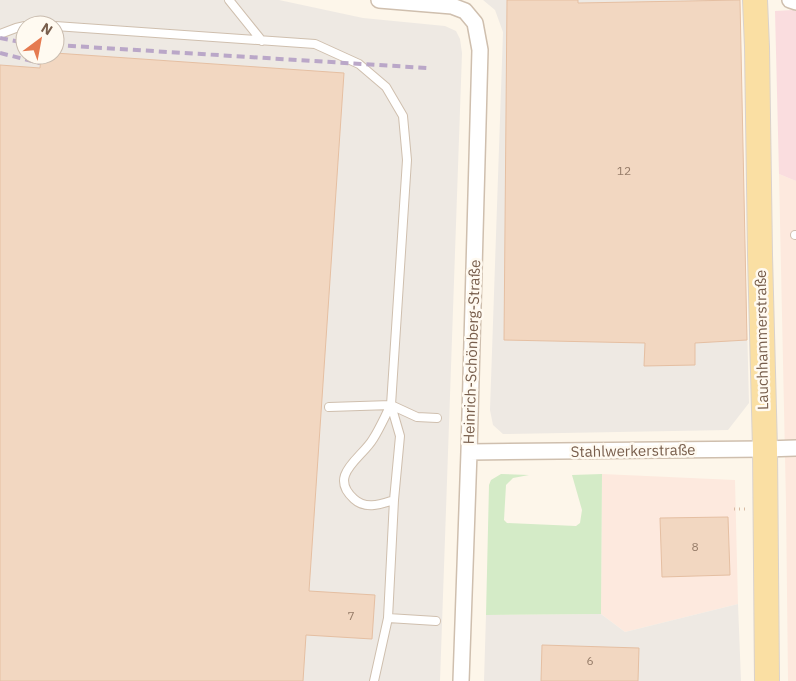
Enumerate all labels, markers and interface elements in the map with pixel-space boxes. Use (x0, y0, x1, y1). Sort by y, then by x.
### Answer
north arrow (15, 15, 65, 65)
text: N (38, 19, 56, 39)
house number: 12 (617, 163, 631, 178)
street label: Heinrich-Schönberg-Straße (459, 259, 484, 445)
street label: Lauchhammerstraße (751, 270, 772, 410)
street label: Stahlwerkerstraße (570, 440, 696, 461)
house number: 8 (691, 539, 699, 554)
house number: 7 (347, 608, 355, 623)
house number: 6 (586, 653, 594, 668)

